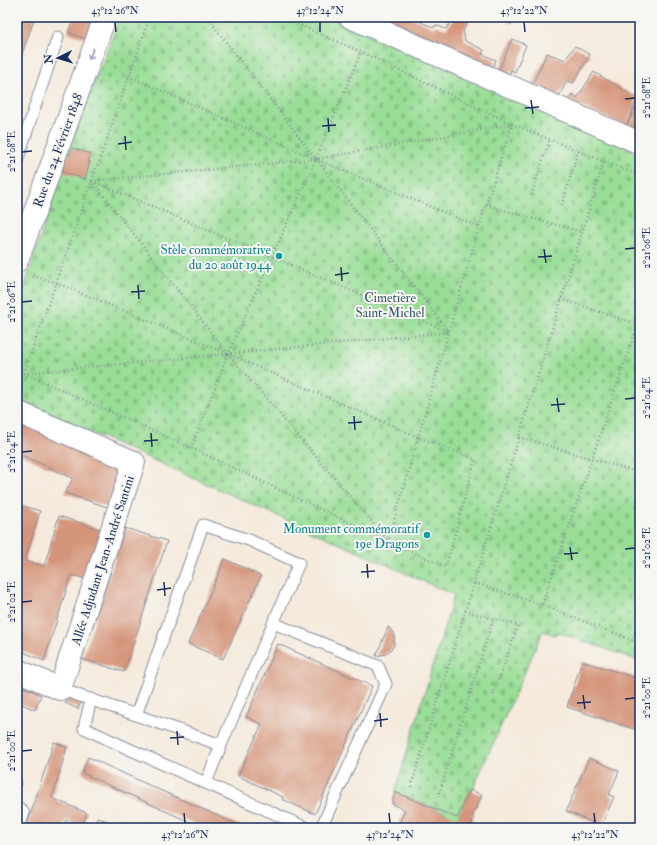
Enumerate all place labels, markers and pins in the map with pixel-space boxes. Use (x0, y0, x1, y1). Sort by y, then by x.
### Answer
place label: Stèle commémorative du 20 août 1944 (161, 242, 272, 273)
marker: Stèle commémorative du 20 août 1944 (274, 251, 284, 261)
place label: Monument commémoratif 19e Dragons (283, 521, 421, 552)
marker: Monument commémoratif 19e Dragons (422, 530, 432, 540)

